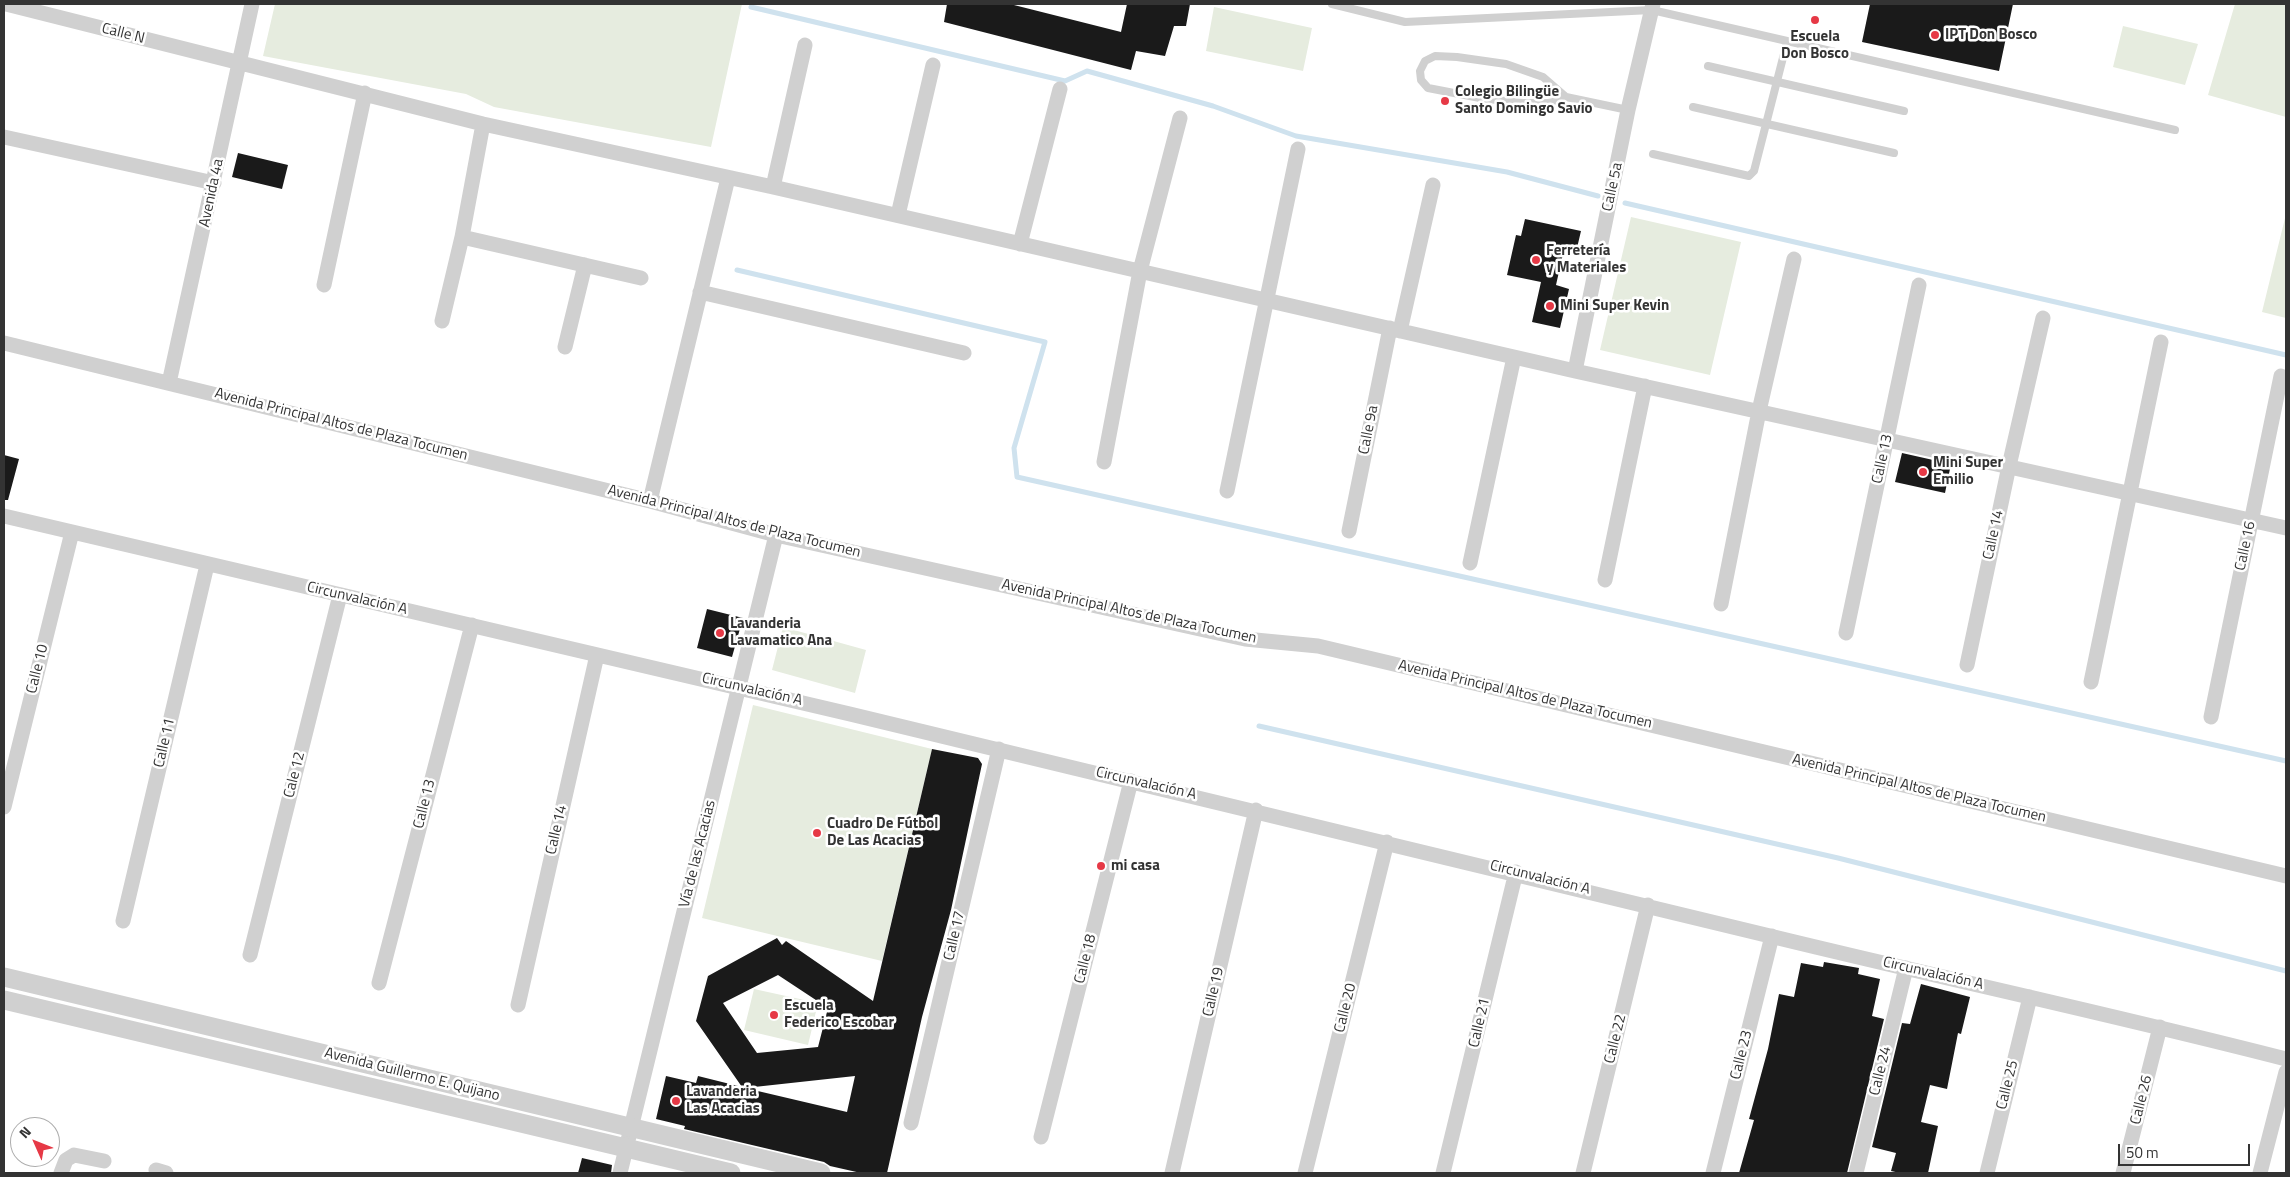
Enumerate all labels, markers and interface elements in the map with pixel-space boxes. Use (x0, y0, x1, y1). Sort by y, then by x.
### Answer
marker: Escuela Don Bosco (1809, 14, 1821, 26)
street label: Calle N (100, 20, 146, 48)
place label: IPT Don Bosco (1945, 26, 2037, 44)
place label: Escuela Don Bosco (1781, 28, 1849, 63)
marker: IPT Don Bosco (1929, 29, 1941, 41)
place label: Colegio Bilingüe Santo Domingo Savio (1455, 83, 1593, 118)
marker: Colegio Bilingüe Santo Domingo Savio (1439, 95, 1451, 107)
street label: Avenida 4a (196, 157, 228, 229)
street label: Calle 5a (1599, 161, 1627, 213)
place label: Ferretería y Materiales (1546, 242, 1626, 277)
marker: Ferretería y Materiales (1530, 254, 1542, 266)
place label: Mini Super Kevin (1560, 297, 1669, 315)
marker: Mini Super Kevin (1544, 300, 1556, 312)
street label: Avenida Principal Altos de Plaza Tocumen (213, 385, 469, 465)
street label: Calle 9a (1355, 404, 1383, 456)
street label: Calle 13 (1869, 433, 1897, 485)
place label: Mini Super Emilio (1933, 454, 2003, 489)
marker: Mini Super Emilio (1917, 466, 1929, 478)
street label: Avenida Principal Altos de Plaza Tocumen (606, 482, 862, 562)
street label: Calle 14 (1980, 509, 2008, 561)
street label: Calle 16 (2232, 520, 2260, 572)
street label: Avenida Principal Altos de Plaza Tocumen (1000, 576, 1258, 648)
street label: Circunvalación A (305, 579, 409, 619)
place label: Lavanderia Lavamatico Ana (730, 615, 832, 650)
marker: Lavanderia Lavamatico Ana (714, 627, 726, 639)
street label: Calle 10 (23, 642, 53, 696)
street label: Avenida Principal Altos de Plaza Tocumen (1396, 657, 1654, 733)
street label: Circunvalación A (700, 670, 804, 710)
street label: Calle 11 (151, 716, 179, 770)
street label: Cale 12 (281, 750, 309, 800)
street label: Avenida Principal Altos de Plaza Tocumen (1790, 751, 2048, 827)
street label: Circunvalación A (1094, 764, 1198, 804)
street label: Calle 13 (410, 777, 440, 831)
street label: Vía de las Acacias (676, 798, 720, 910)
street label: Calle 14 (543, 803, 571, 857)
place label: Cuadro De Fútbol De Las Acacias (827, 815, 938, 850)
marker: Cuadro De Fútbol De Las Acacias (811, 827, 823, 839)
place label: mi casa (1111, 857, 1160, 875)
street label: Circunvalación A (1488, 857, 1592, 899)
marker: mi casa (1095, 860, 1107, 872)
street label: Calle 17 (941, 909, 969, 963)
street label: Calle 18 (1071, 932, 1101, 986)
street label: Circunvalación A (1881, 954, 1985, 994)
street label: Calle 19 (1200, 965, 1228, 1019)
street label: Calle 20 (1331, 981, 1361, 1035)
street label: Calle 21 (1466, 996, 1494, 1050)
place label: Escuela Federico Escobar (784, 997, 894, 1032)
marker: Escuela Federico Escobar (768, 1009, 780, 1021)
street label: Calle 22 (1601, 1012, 1631, 1066)
street label: Calle 23 (1727, 1028, 1757, 1082)
street label: Avenida Guillermo E. Quijano (322, 1044, 502, 1106)
street label: Calle 24 (1866, 1044, 1896, 1098)
street label: Calle 25 (1993, 1058, 2023, 1112)
street label: Calle 26 (2127, 1073, 2157, 1127)
place label: Lavanderia Las Acacias (686, 1083, 760, 1118)
marker: Lavanderia Las Acacias (670, 1095, 682, 1107)
north arrow (10, 1117, 60, 1167)
text: N (14, 1121, 35, 1143)
scale bar (2120, 1134, 2252, 1166)
text: 50 m (2126, 1141, 2159, 1164)

